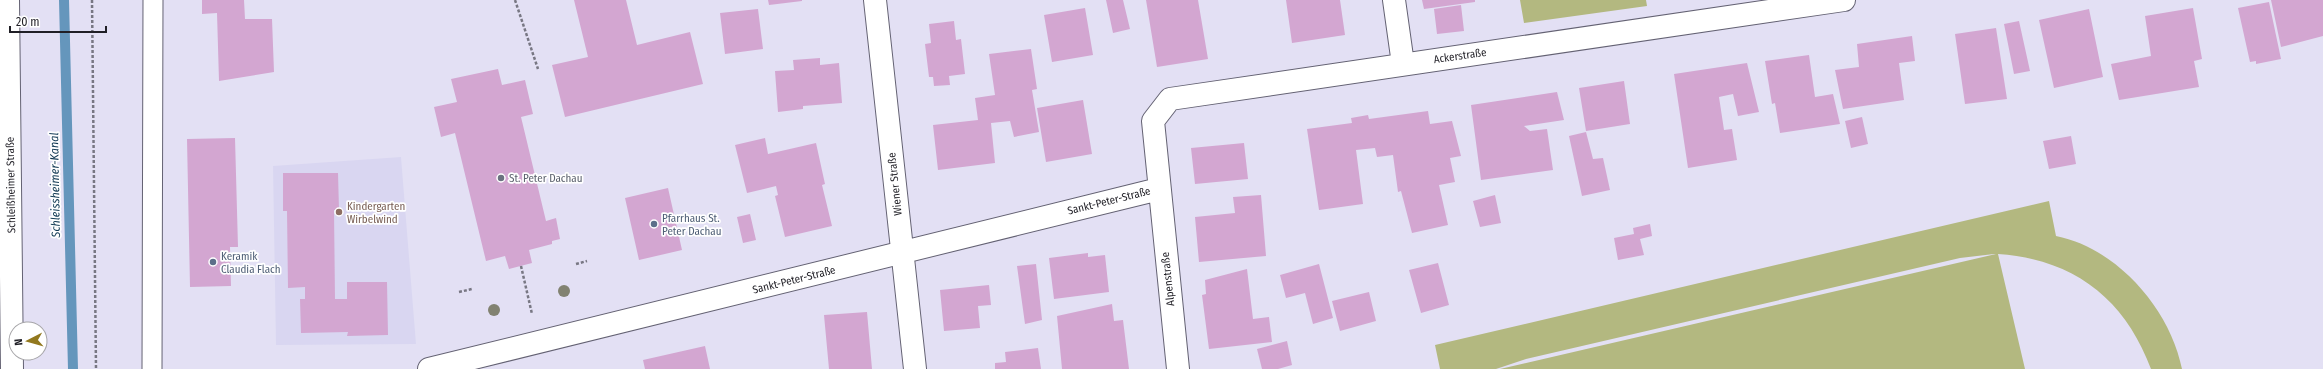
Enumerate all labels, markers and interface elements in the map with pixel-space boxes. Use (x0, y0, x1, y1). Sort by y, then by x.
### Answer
scale bar (10, 8, 106, 34)
text: 20 m (16, 15, 40, 29)
street label: Ackerstraße (1433, 46, 1487, 66)
water label: Schleissheimer-Kanal (47, 132, 63, 239)
street label: Schleißheimer Straße (4, 137, 18, 233)
street label: Wiener Straße (885, 152, 905, 216)
place label: St. Peter Dachau (509, 172, 582, 185)
marker: St. Peter Dachau (496, 173, 506, 183)
street label: Sankt-Peter-Straße (1066, 184, 1152, 218)
place label: Kindergarten Wirbelwind (347, 200, 405, 226)
marker: Kindergarten Wirbelwind (334, 207, 344, 217)
place label: Pfarrhaus St. Peter Dachau (662, 212, 721, 238)
marker: Pfarrhaus St. Peter Dachau (649, 219, 659, 229)
place label: Keramik Claudia Flach (221, 250, 281, 276)
street label: Alpenstraße (1159, 251, 1177, 307)
marker: Keramik Claudia Flach (208, 257, 218, 267)
street label: Sankt-Peter-Straße (751, 263, 837, 297)
north arrow (8, 321, 48, 361)
text: N (12, 338, 25, 346)

